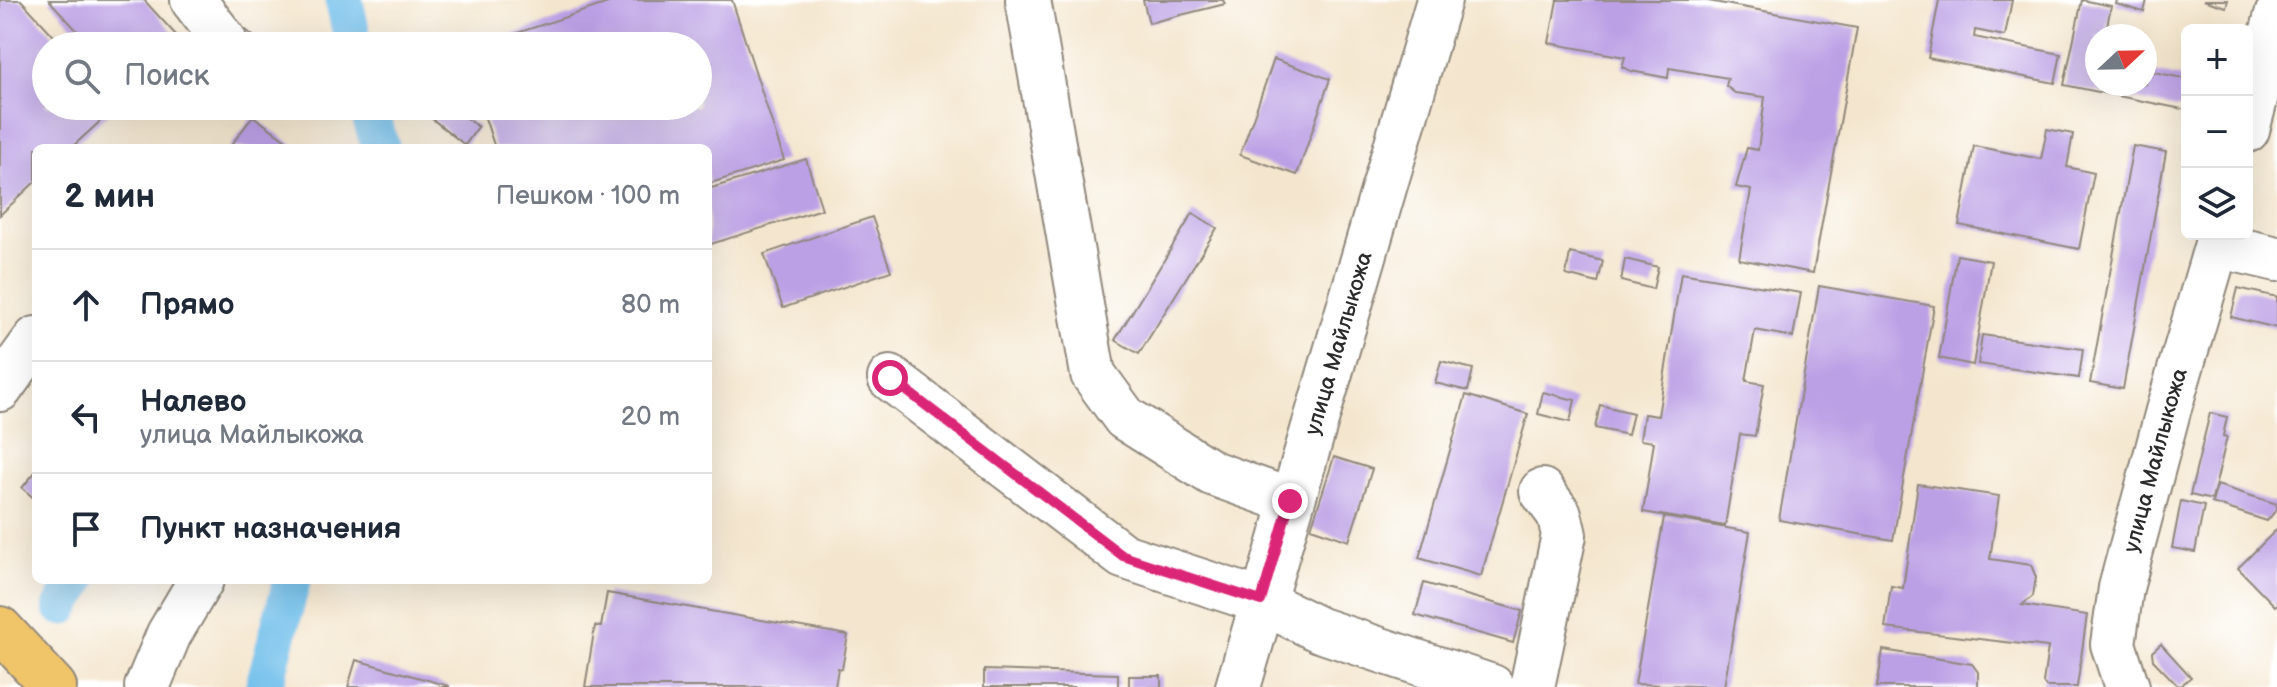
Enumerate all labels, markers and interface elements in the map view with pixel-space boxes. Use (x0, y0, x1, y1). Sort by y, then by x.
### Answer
north arrow (2085, 24, 2157, 96)
map controls (2181, 24, 2253, 240)
button: + (2181, 24, 2253, 96)
search box (32, 32, 712, 120)
icon: search (60, 54, 104, 98)
text: Поиск (124, 58, 210, 94)
button: − (2181, 96, 2253, 168)
button: layers (2181, 168, 2253, 240)
text: 2 мин (64, 176, 155, 217)
text: Пешком · 100 m (496, 181, 680, 212)
street label: улица Майлыкожа (1299, 249, 1378, 438)
icon: ahead (64, 283, 108, 327)
text: Прямо (140, 287, 234, 323)
text: 80 m (621, 290, 680, 321)
route start (872, 360, 908, 396)
street label: улица Майлыкожа (2118, 365, 2193, 555)
text: Налево (140, 384, 246, 420)
icon: left (64, 395, 108, 439)
text: 20 m (621, 402, 680, 433)
text: улица Майлыкожа (140, 420, 364, 451)
route end (1272, 483, 1308, 519)
icon: arrive (64, 507, 108, 551)
text: Пункт назначения (140, 511, 401, 547)

